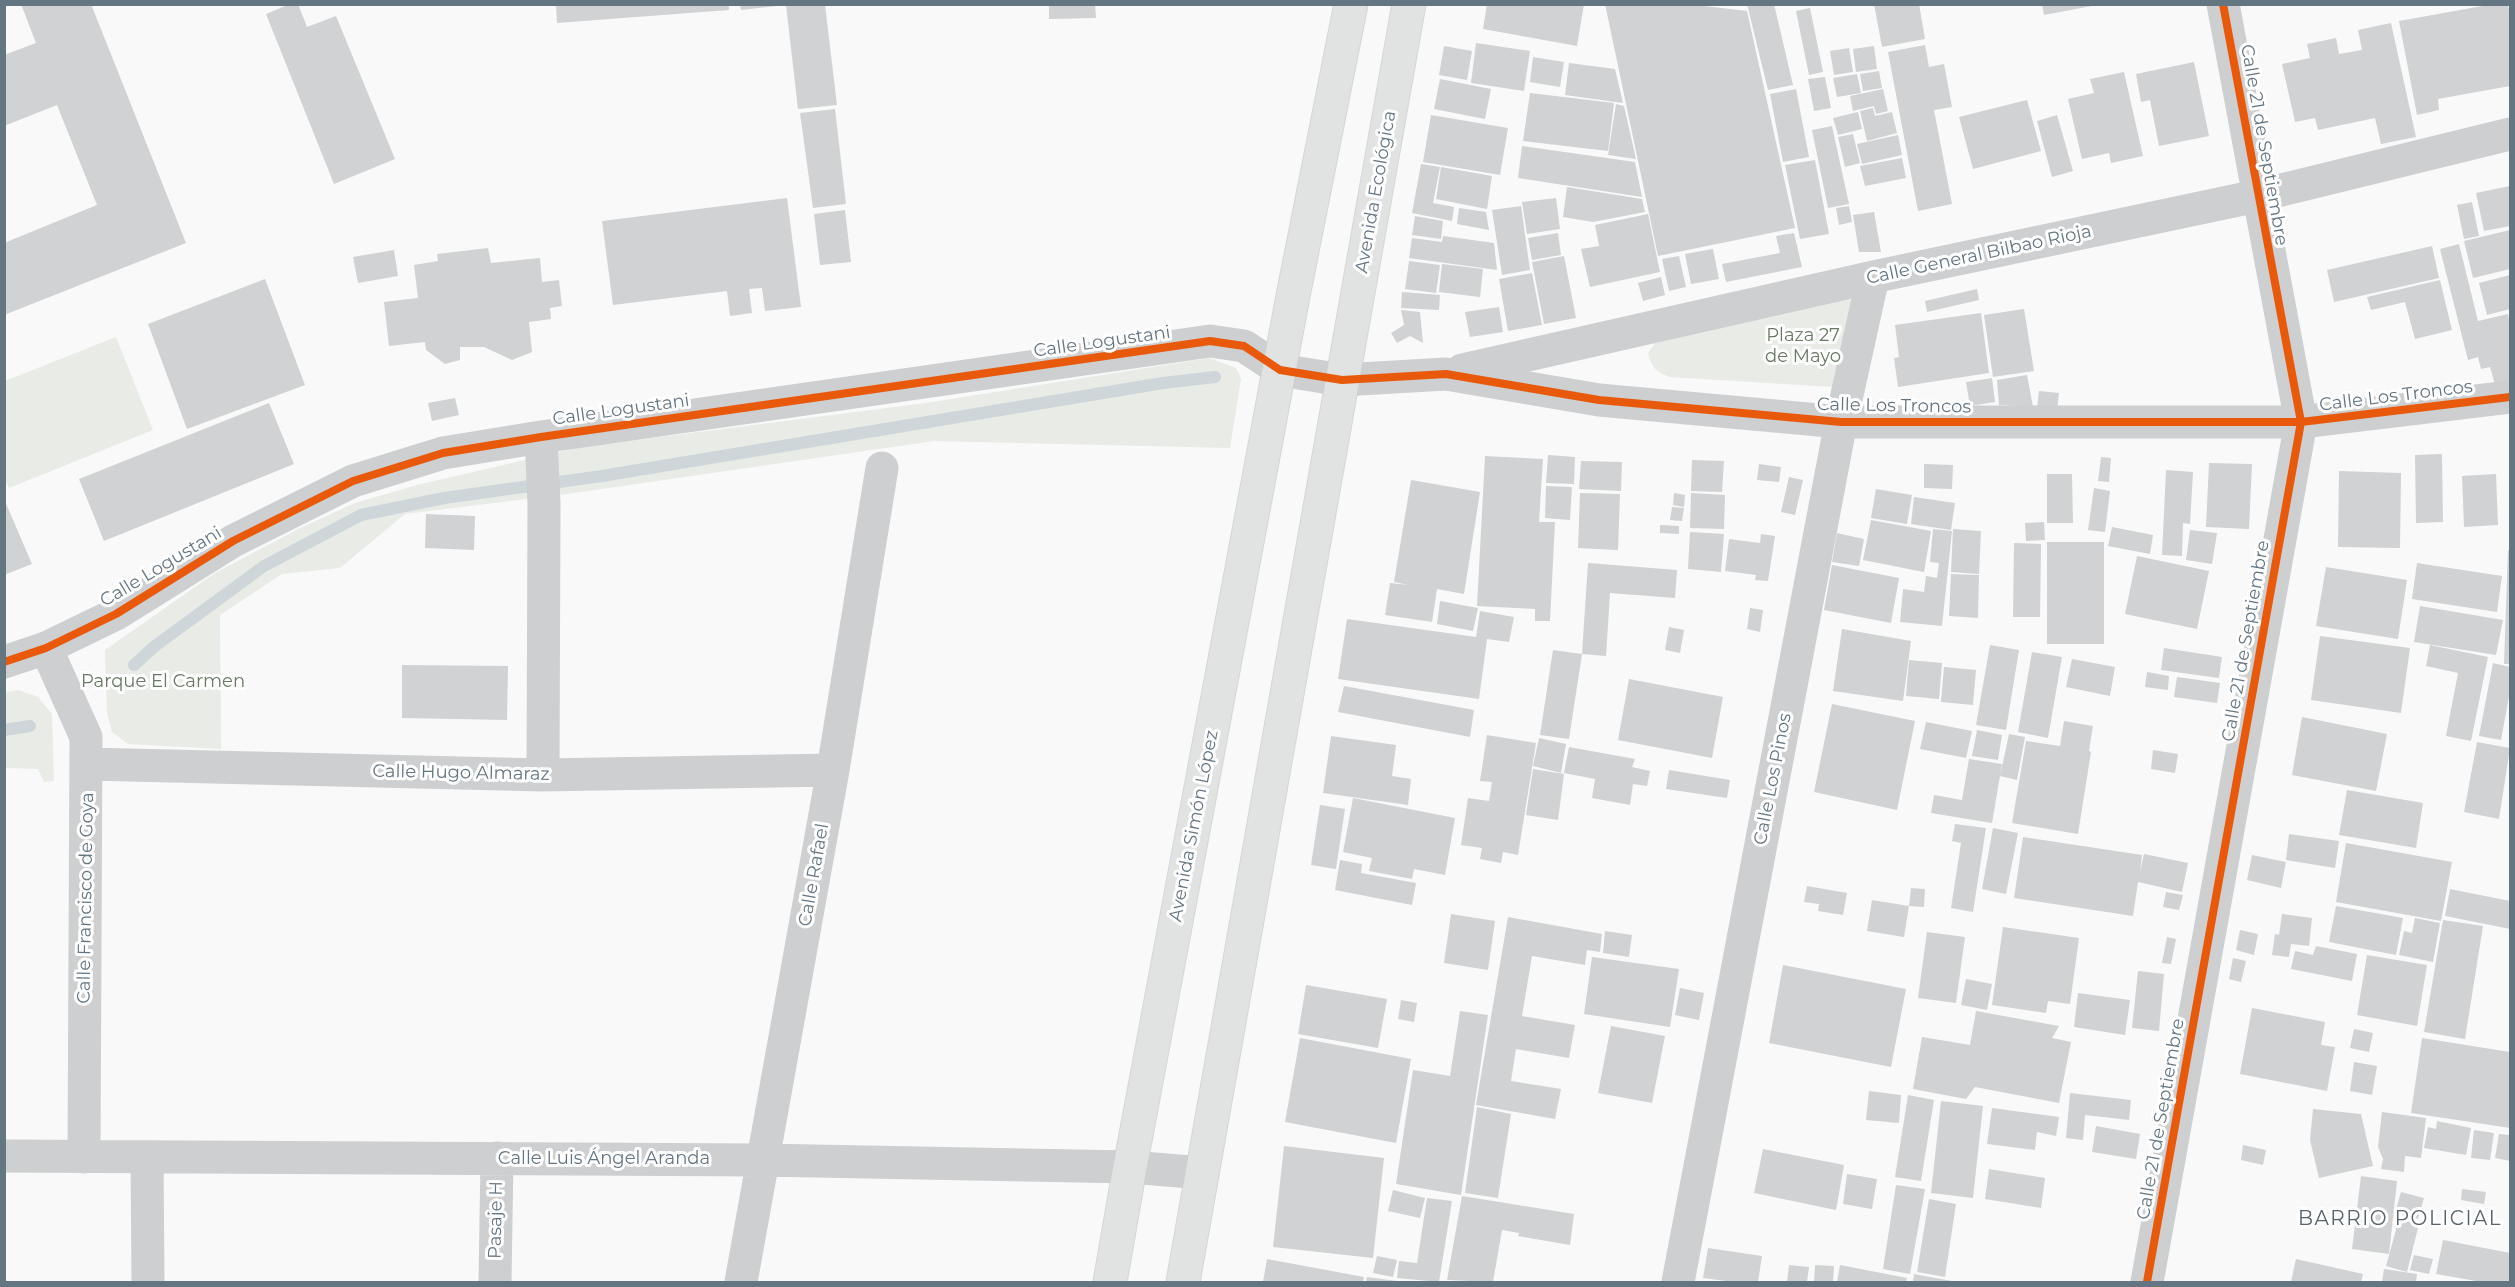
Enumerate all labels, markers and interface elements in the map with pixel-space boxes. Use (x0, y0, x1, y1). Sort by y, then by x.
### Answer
street label: Calle 21 de Septiembre (2236, 43, 2292, 247)
street label: Avenida Ecológica (1351, 109, 1401, 275)
street label: Calle General Bilbao Rioja (1864, 221, 2094, 289)
street label: Calle Logustani (1032, 322, 1172, 362)
park label: Plaza 27 de Mayo (1765, 325, 1841, 368)
street label: Calle Los Troncos (2318, 376, 2474, 416)
street label: Calle Logustani (551, 390, 691, 430)
street label: Calle Los Troncos (1817, 394, 1971, 418)
street label: Calle Logustani (96, 522, 226, 612)
street label: Calle 21 de Septiembre (2218, 539, 2274, 743)
park label: Parque El Carmen (81, 671, 245, 693)
street label: Calle Los Pinos (1750, 711, 1796, 847)
street label: Avenida Simón López (1165, 728, 1223, 924)
street label: Calle Hugo Almaraz (372, 761, 550, 785)
street label: Calle Francisco de Goya (73, 792, 99, 1004)
street label: Calle Rafael (794, 822, 834, 928)
street label: Calle 21 de Septiembre (2133, 1017, 2189, 1221)
street label: Calle Luis Ángel Aranda (498, 1148, 710, 1170)
street label: Pasaje H (485, 1181, 507, 1259)
district label: BARRIO POLICIAL (2298, 1207, 2502, 1231)

